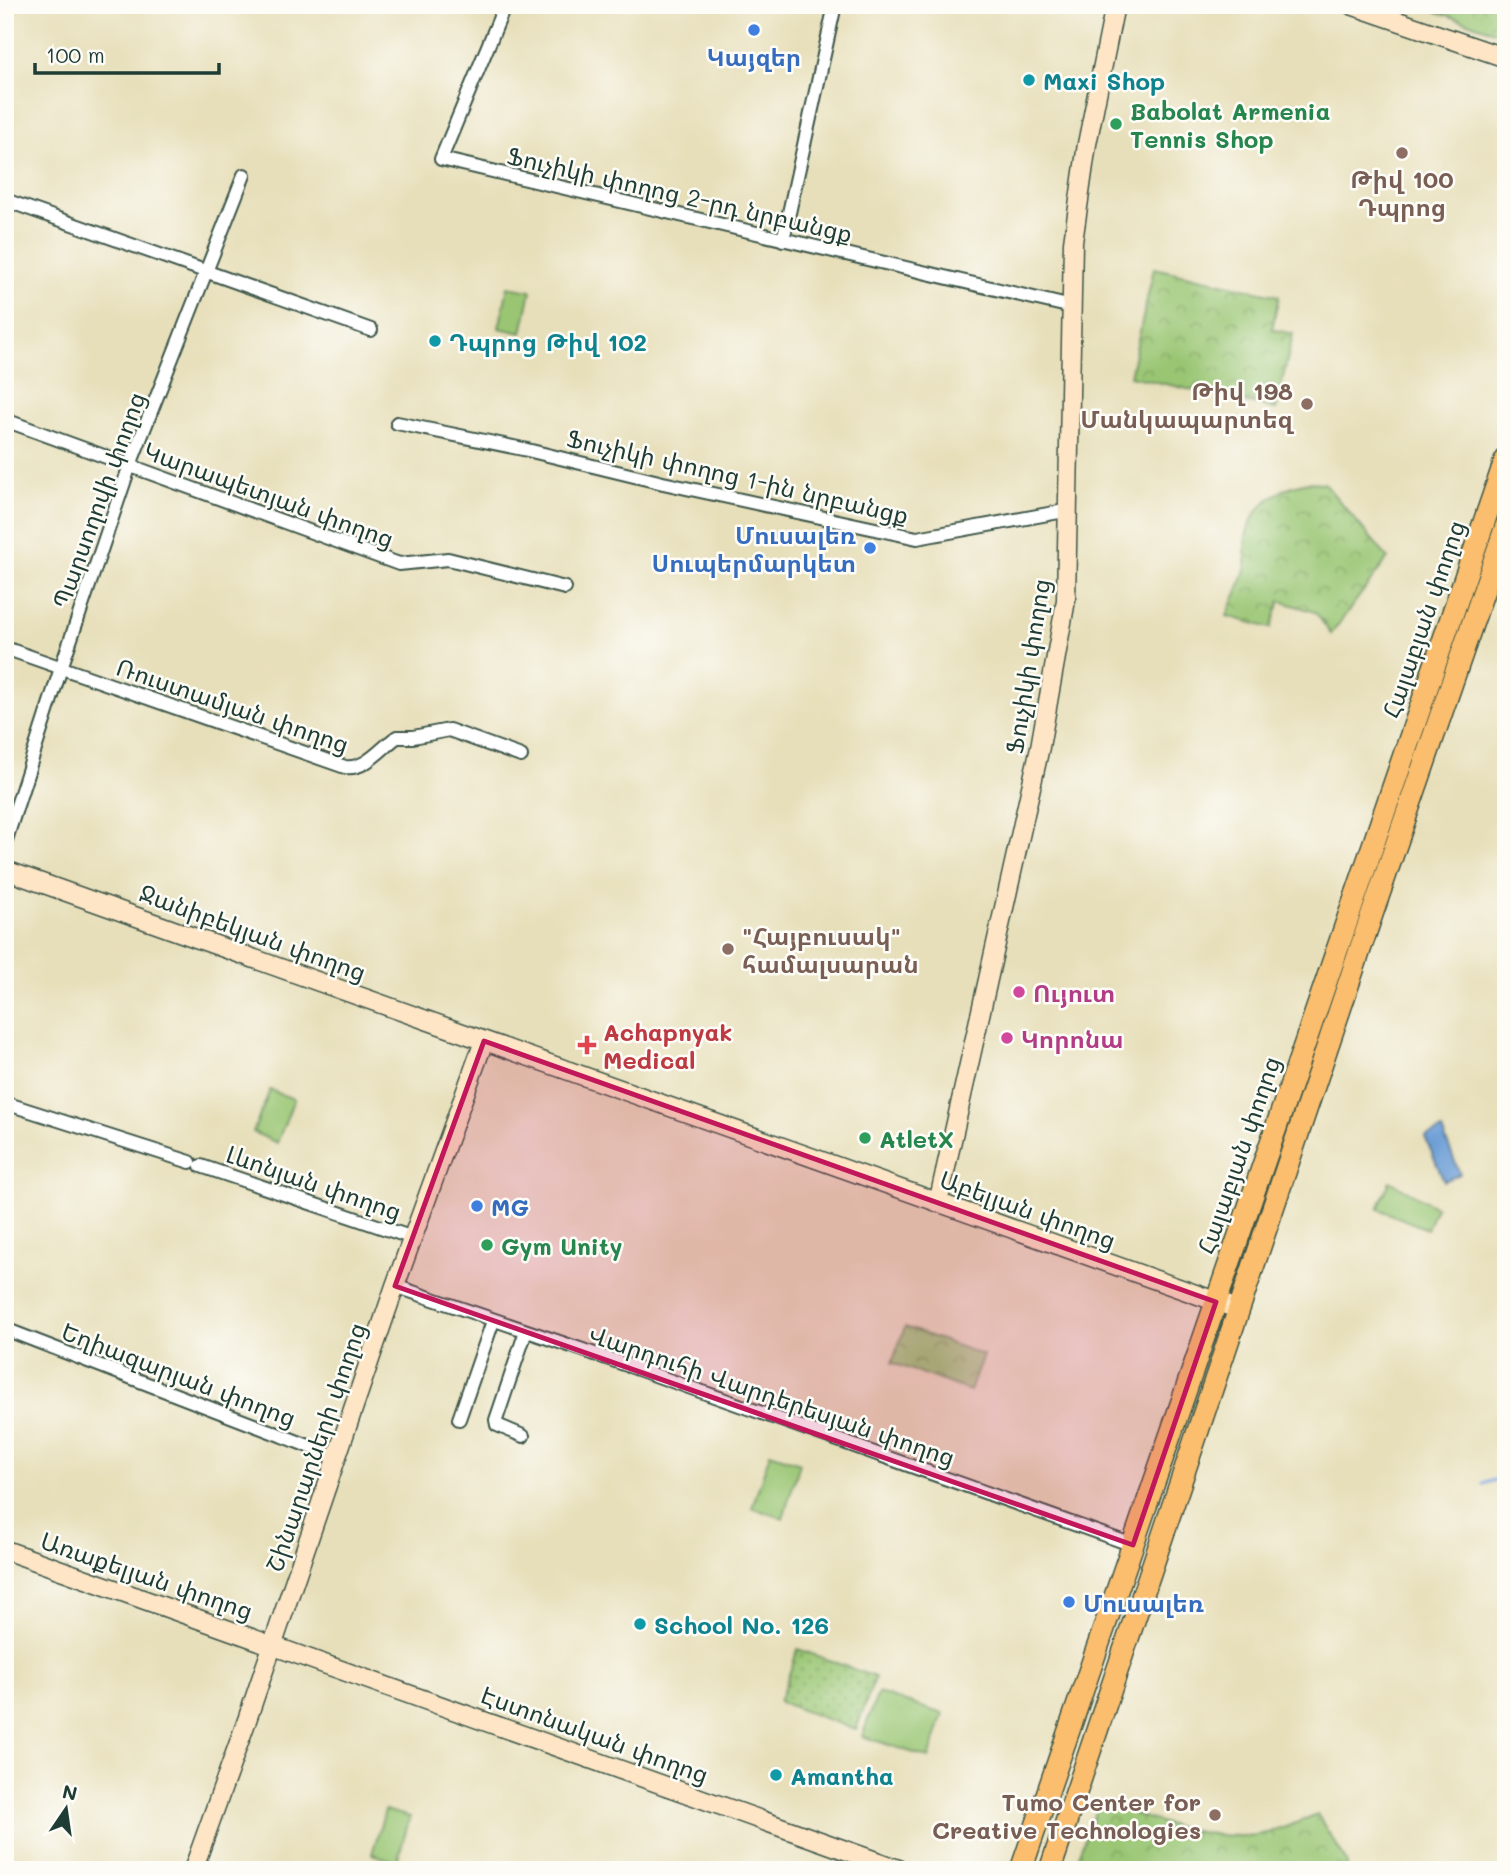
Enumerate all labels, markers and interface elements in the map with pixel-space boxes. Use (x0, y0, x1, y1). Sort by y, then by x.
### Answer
marker: Կայզեր (746, 22, 762, 38)
scale bar (35, 32, 219, 76)
text: 100 m (46, 41, 105, 68)
place label: Կայզեր (707, 41, 801, 72)
place label: Maxi Shop (1043, 65, 1165, 96)
marker: Maxi Shop (1021, 72, 1037, 88)
place label: Babolat Armenia Tennis Shop (1130, 95, 1330, 154)
marker: Babolat Armenia Tennis Shop (1108, 116, 1124, 132)
street label: Ֆուչիկի փողոց 2-րդ նրբանցք (504, 139, 856, 249)
marker: Թիվ 100 Դպրոց (1394, 145, 1410, 161)
place label: Թիվ 100 Դպրոց (1350, 163, 1454, 222)
place label: Դպրոց Թիվ 102 (449, 326, 647, 357)
marker: Դպրոց Թիվ 102 (427, 333, 443, 349)
place label: Թիվ 198 Մանկապարտեզ (1080, 375, 1295, 434)
street label: Պարսողովի փողոց (44, 387, 152, 613)
marker: Թիվ 198 Մանկապարտեզ (1299, 396, 1315, 412)
street label: Ֆուչիկի փողոց 1-ին նրբանցք (564, 422, 912, 530)
street label: Կարապետյան փողոց (140, 434, 398, 554)
street label: Հալաբյան փողոց (1375, 516, 1471, 722)
place label: Մուսալեռ Սուպերմարկետ (652, 519, 856, 578)
marker: Մուսալեռ Սուպերմարկետ (862, 540, 878, 556)
street label: Ֆուչիկի փողոց (998, 576, 1056, 756)
street label: Ռուստամյան փողոց (113, 651, 353, 759)
street label: Ջանիբեկյան փողոց (135, 877, 371, 987)
place label: "Հայբուսակ" համալսարան (742, 920, 919, 979)
marker: "Հայբուսակ" համալսարան (720, 941, 736, 957)
place label: Ույուտ (1033, 977, 1115, 1008)
marker: Ույուտ (1011, 984, 1027, 1000)
place label: Achapnyak Medical (603, 1016, 732, 1075)
place label: Կորոնա (1021, 1023, 1124, 1054)
marker: Կորոնա (999, 1030, 1015, 1046)
marker: Achapnyak Medical (577, 1035, 597, 1055)
street label: Հալաբյան փողոց (1190, 1052, 1286, 1258)
place label: AtletX (879, 1123, 954, 1154)
marker: AtletX (857, 1130, 873, 1146)
street label: Լևոնյան փողոց (222, 1137, 406, 1227)
street label: Աբելյան փողոց (936, 1163, 1120, 1255)
place label: MG (491, 1191, 529, 1222)
marker: MG (469, 1198, 485, 1214)
place label: Gym Unity (501, 1230, 623, 1261)
marker: Gym Unity (479, 1237, 495, 1253)
street label: Եղիազարյան փողոց (57, 1315, 301, 1433)
street label: Շինարարների փողոց (258, 1318, 372, 1576)
street label: Վարդուհի Վարդերեսյան փողոց (585, 1318, 959, 1472)
street label: Առաքելյան փողոց (37, 1524, 257, 1626)
place label: Մուսալեռ (1083, 1587, 1204, 1618)
marker: Մուսալեռ (1061, 1594, 1077, 1610)
place label: School No. 126 (654, 1609, 829, 1640)
marker: School No. 126 (632, 1616, 648, 1632)
street label: Էստոնական փողոց (477, 1678, 713, 1790)
place label: Amantha (790, 1760, 894, 1791)
marker: Amantha (768, 1767, 784, 1783)
north arrow (32, 1773, 102, 1843)
text: N (60, 1778, 80, 1806)
place label: Tumo Center for Creative Technologies (932, 1786, 1201, 1845)
marker: Tumo Center for Creative Technologies (1207, 1807, 1223, 1823)

